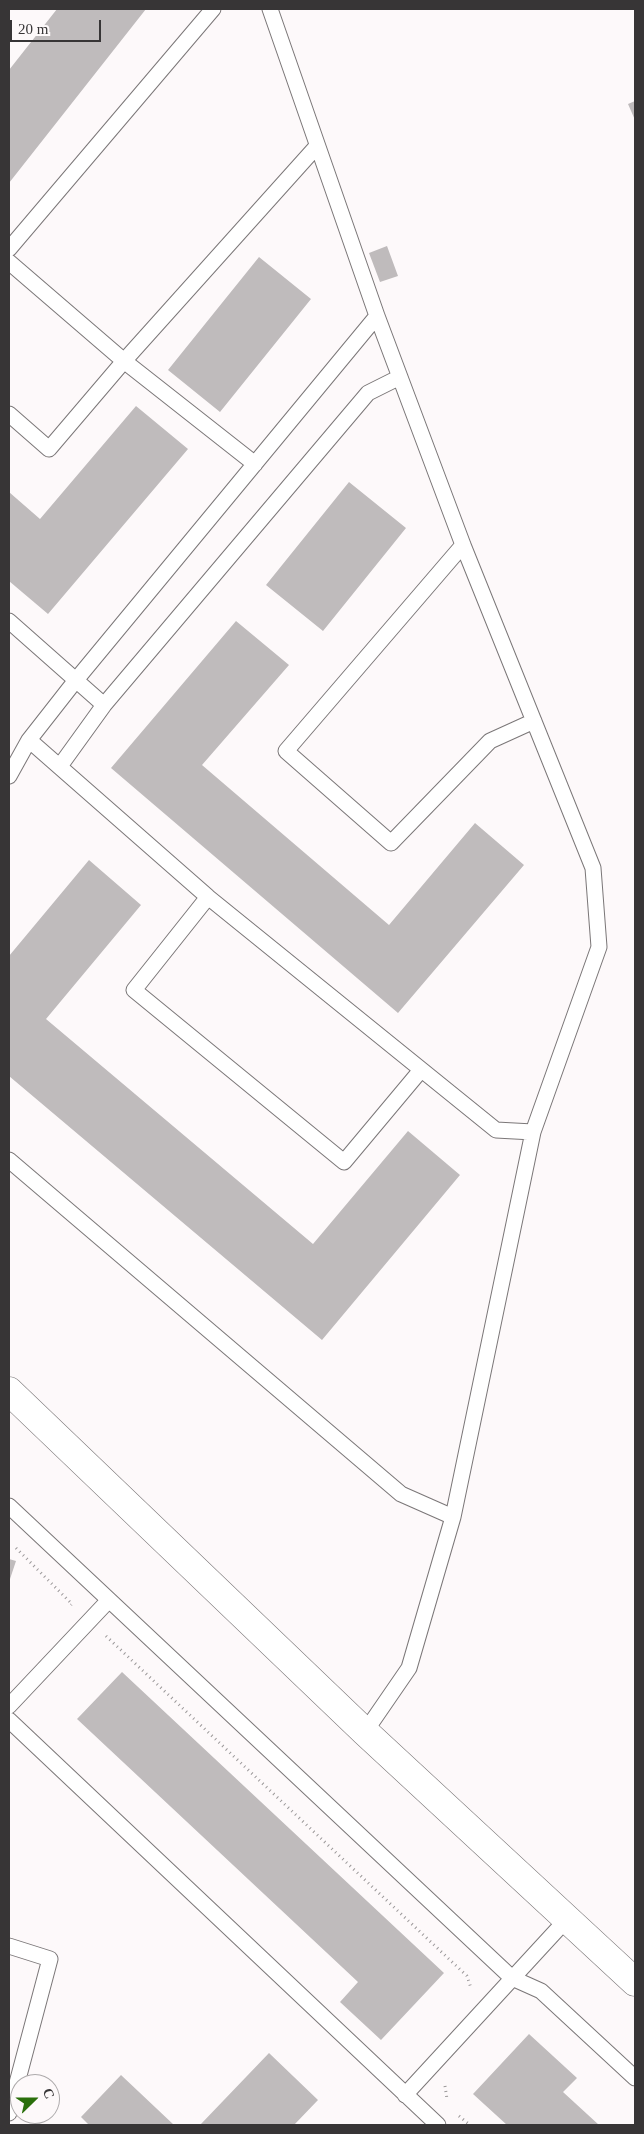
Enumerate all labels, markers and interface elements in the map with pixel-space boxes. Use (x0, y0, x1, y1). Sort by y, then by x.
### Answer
scale bar (12, 10, 104, 42)
text: 20 m (18, 21, 48, 37)
north arrow (10, 2074, 60, 2124)
text: С (40, 2086, 57, 2101)

